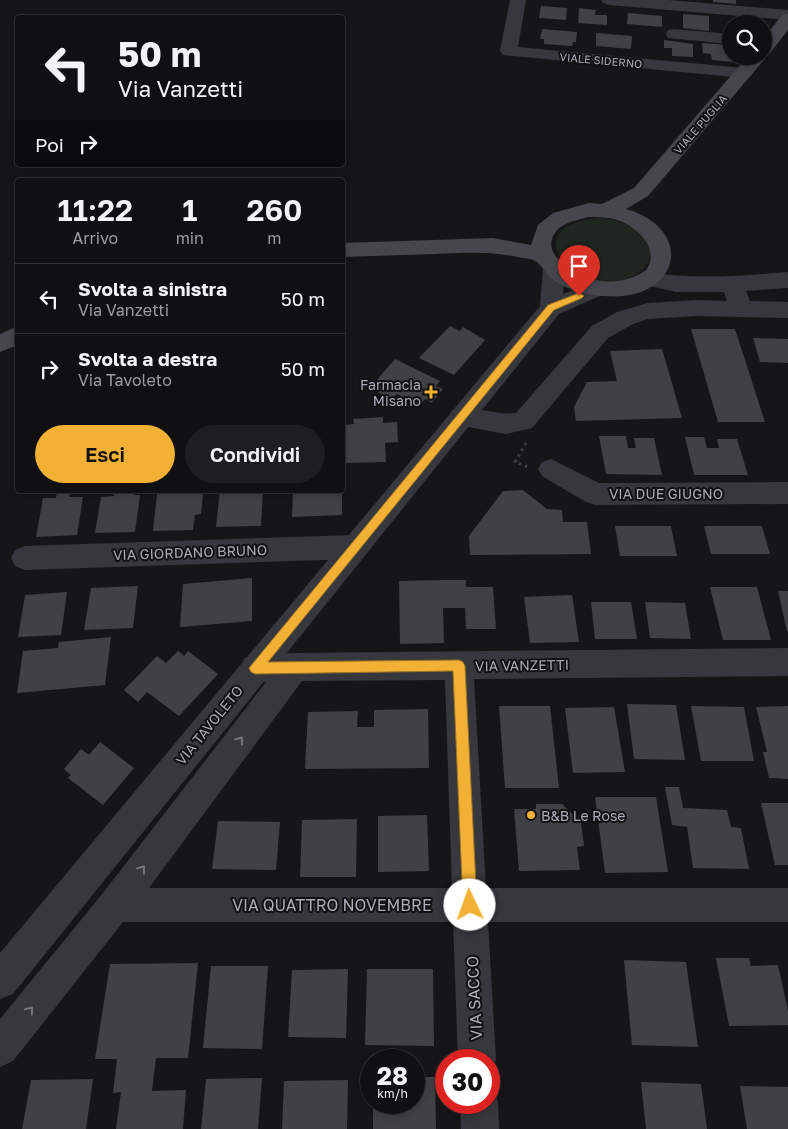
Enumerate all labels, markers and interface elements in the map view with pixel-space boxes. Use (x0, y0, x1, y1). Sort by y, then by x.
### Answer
map controls (722, 15, 772, 65)
button: search (722, 15, 772, 65)
text: 50 m (118, 33, 201, 75)
icon: left (35, 35, 100, 100)
street label: VIALE SIDERNO (559, 50, 643, 70)
text: Via Vanzetti (118, 75, 243, 102)
street label: VIALE PUGLIA (671, 91, 730, 156)
icon: right (74, 130, 102, 158)
text: Poi (35, 133, 64, 156)
text: 11:22 (58, 192, 133, 228)
text: 1 (182, 192, 197, 228)
text: 260 (247, 192, 302, 228)
text: Arrivo (72, 228, 118, 248)
text: min (176, 228, 204, 248)
text: m (267, 228, 282, 248)
pin (558, 245, 600, 296)
icon: arrive (565, 252, 593, 280)
text: Svolta a sinistra (78, 277, 227, 300)
icon: left (35, 285, 63, 313)
text: 50 m (281, 287, 325, 310)
text: Via Vanzetti (78, 300, 169, 320)
text: Svolta a destra (78, 347, 217, 370)
icon: right (35, 355, 63, 383)
text: 50 m (281, 357, 325, 380)
text: Via Tavoleto (78, 370, 172, 390)
place label: Farmacia Misano (360, 376, 421, 409)
marker: Farmacia Misano (425, 386, 437, 398)
button: Esci (35, 425, 175, 483)
button: Condividi (185, 425, 325, 483)
street label: VIA DUE GIUGNO (609, 485, 723, 502)
street label: VIA GIORDANO BRUNO (113, 541, 267, 563)
street label: VIA VANZETTI (475, 656, 569, 674)
street label: VIA TAVOLETO (172, 682, 246, 768)
one-way arrow (235, 737, 243, 746)
place label: B&B Le Rose (541, 807, 625, 824)
marker: B&B Le Rose (525, 809, 537, 821)
one-way arrow (136, 865, 145, 875)
position arrow (443, 878, 495, 930)
street label: VIA QUATTRO NOVEMBRE (232, 895, 432, 915)
street label: VIA SACCO (462, 955, 486, 1041)
one-way arrow (25, 1007, 34, 1016)
speed limit sign: 30 (435, 1049, 500, 1114)
text: 28 (377, 1060, 408, 1091)
text: km/h (377, 1086, 408, 1101)

